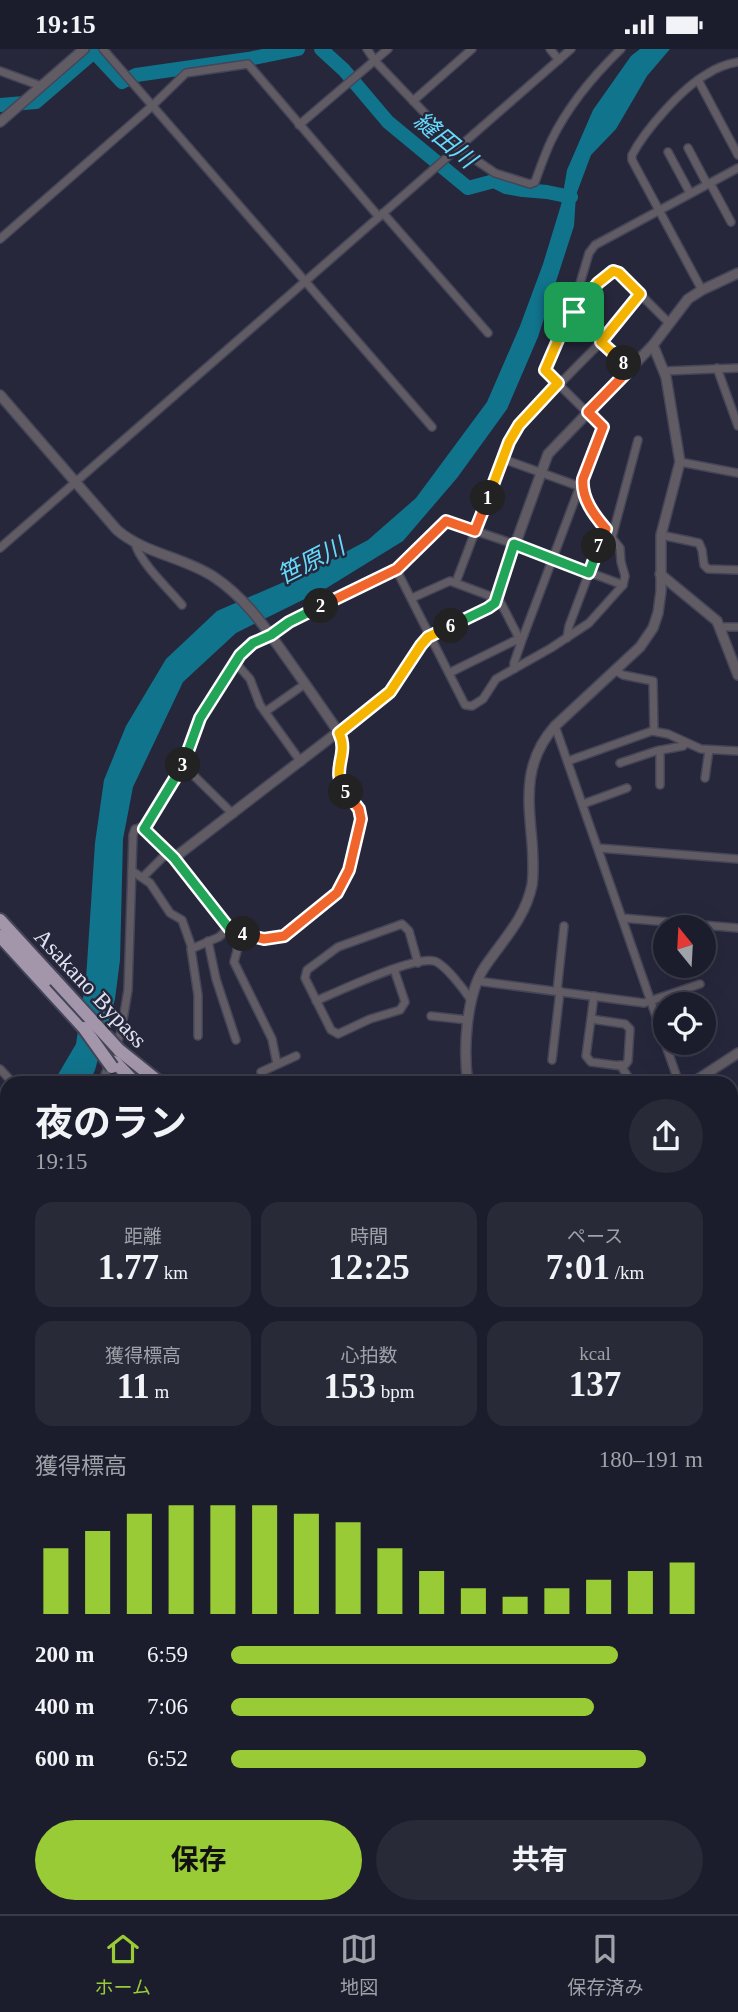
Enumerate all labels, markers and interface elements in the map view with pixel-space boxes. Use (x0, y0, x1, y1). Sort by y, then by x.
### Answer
text: 19:15 (35, 10, 96, 39)
water label: 縫田川 (409, 107, 483, 175)
pin (544, 282, 604, 342)
icon: arrive (555, 293, 593, 331)
pin: 8 (606, 345, 642, 381)
text: 8 (619, 352, 628, 373)
pin: 1 (470, 481, 505, 515)
text: 1 (483, 487, 492, 508)
pin: 7 (582, 529, 616, 563)
water label: 笹原川 (273, 532, 352, 589)
text: 7 (594, 535, 603, 556)
pin: 2 (304, 589, 338, 623)
text: 2 (316, 595, 325, 616)
pin: 6 (434, 609, 468, 643)
text: 6 (446, 615, 455, 636)
pin: 3 (166, 747, 200, 783)
text: 3 (178, 754, 187, 775)
pin: 5 (328, 775, 364, 809)
text: 5 (341, 781, 350, 802)
north arrow (653, 915, 716, 978)
map controls (653, 915, 716, 1055)
pin: 4 (226, 917, 260, 952)
text: 4 (238, 923, 247, 944)
street label: Asakano Bypass (29, 924, 152, 1053)
button: locate (653, 992, 716, 1055)
button: share (629, 1099, 703, 1173)
text: 夜のラン (35, 1102, 187, 1144)
text: 19:15 (35, 1149, 87, 1174)
text: 距離 (124, 1226, 162, 1247)
text: 時間 (350, 1226, 388, 1247)
text: ペース (567, 1226, 623, 1247)
text: 1.77 (98, 1248, 159, 1287)
text: 12:25 (328, 1248, 410, 1287)
text: 7:01 (546, 1248, 610, 1287)
text: km (159, 1262, 188, 1283)
text: /km (610, 1262, 644, 1283)
text: kcal (579, 1343, 611, 1364)
text: 獲得標高 (105, 1345, 181, 1366)
text: 心拍数 (340, 1345, 398, 1366)
text: 137 (569, 1365, 621, 1404)
text: 11 (117, 1367, 150, 1406)
text: 153 (323, 1367, 376, 1406)
text: m (150, 1381, 169, 1402)
text: bpm (376, 1381, 415, 1402)
text: 180–191 m (599, 1447, 703, 1472)
text: 獲得標高 (35, 1454, 127, 1479)
text: 200 m (35, 1642, 94, 1667)
text: 6:59 (147, 1642, 188, 1667)
text: 400 m (35, 1694, 94, 1719)
text: 7:06 (147, 1694, 188, 1719)
text: 600 m (35, 1746, 94, 1771)
text: 6:52 (147, 1746, 188, 1771)
button: 保存 (35, 1820, 362, 1900)
button: 共有 (376, 1820, 703, 1900)
tab: ホーム (95, 1930, 151, 1999)
tab: 地図 (340, 1930, 378, 1999)
tab: 保存済み (567, 1930, 643, 1999)

